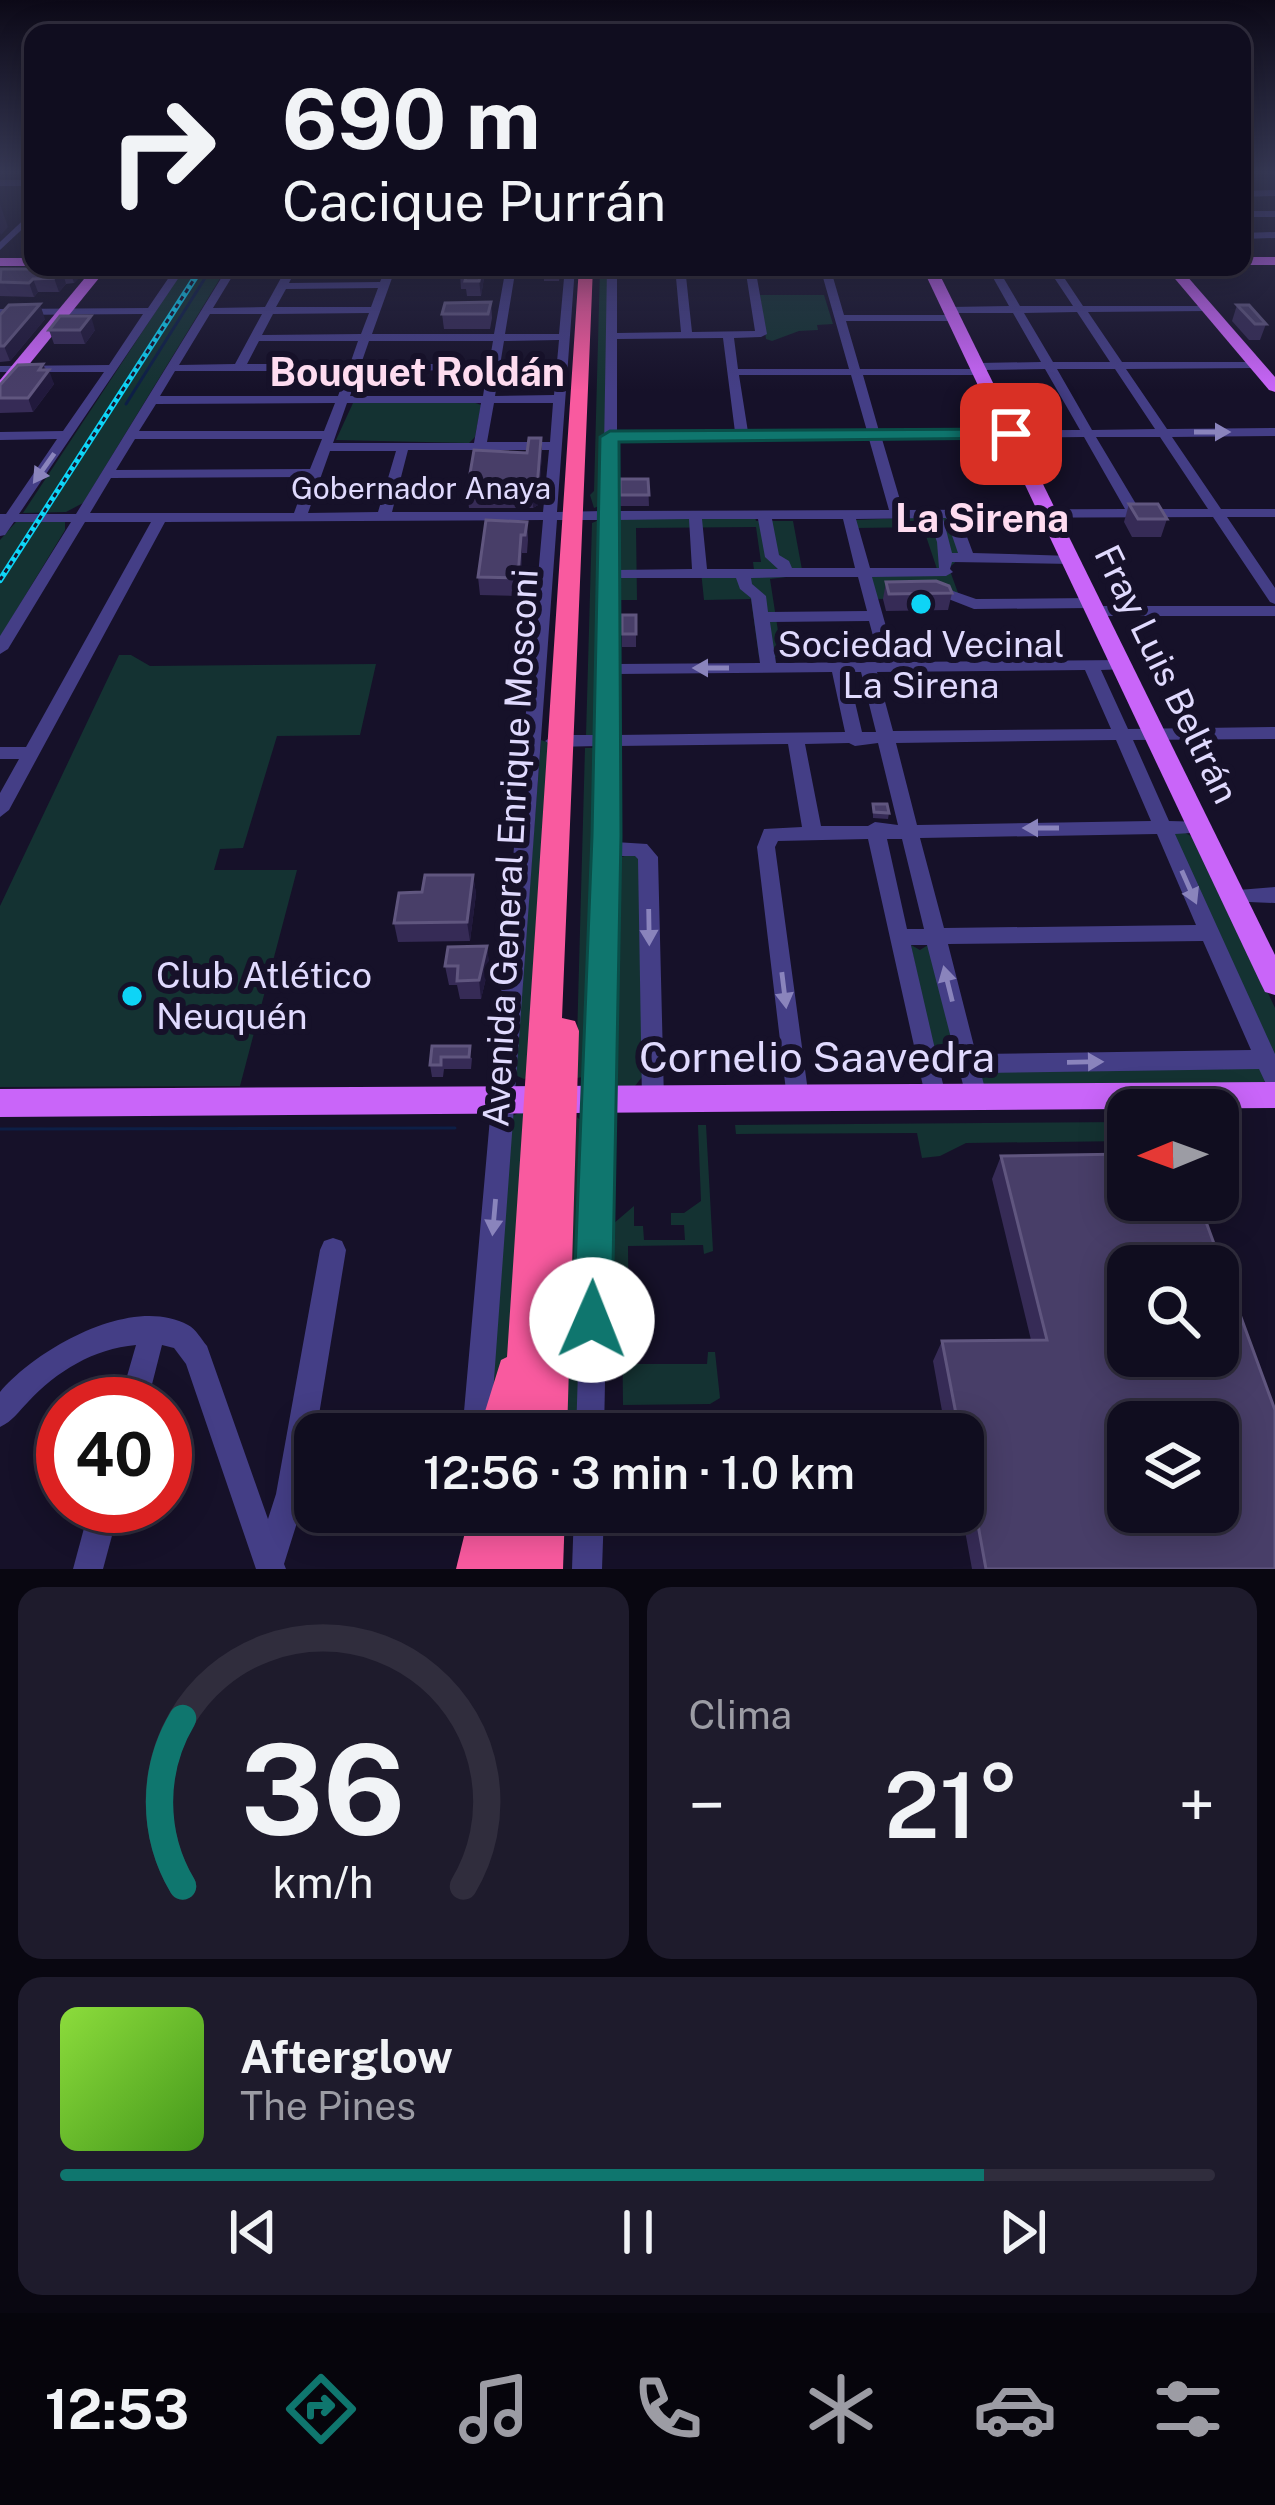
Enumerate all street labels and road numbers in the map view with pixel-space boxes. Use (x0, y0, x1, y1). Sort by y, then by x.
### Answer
street label: Gobernador Anaya (291, 470, 551, 506)
street label: Fray Luis Beltrán (1086, 538, 1248, 810)
street label: Avenida General Enrique Mosconi (474, 568, 546, 1128)
street label: Cornelio Saavedra (639, 1032, 995, 1081)

